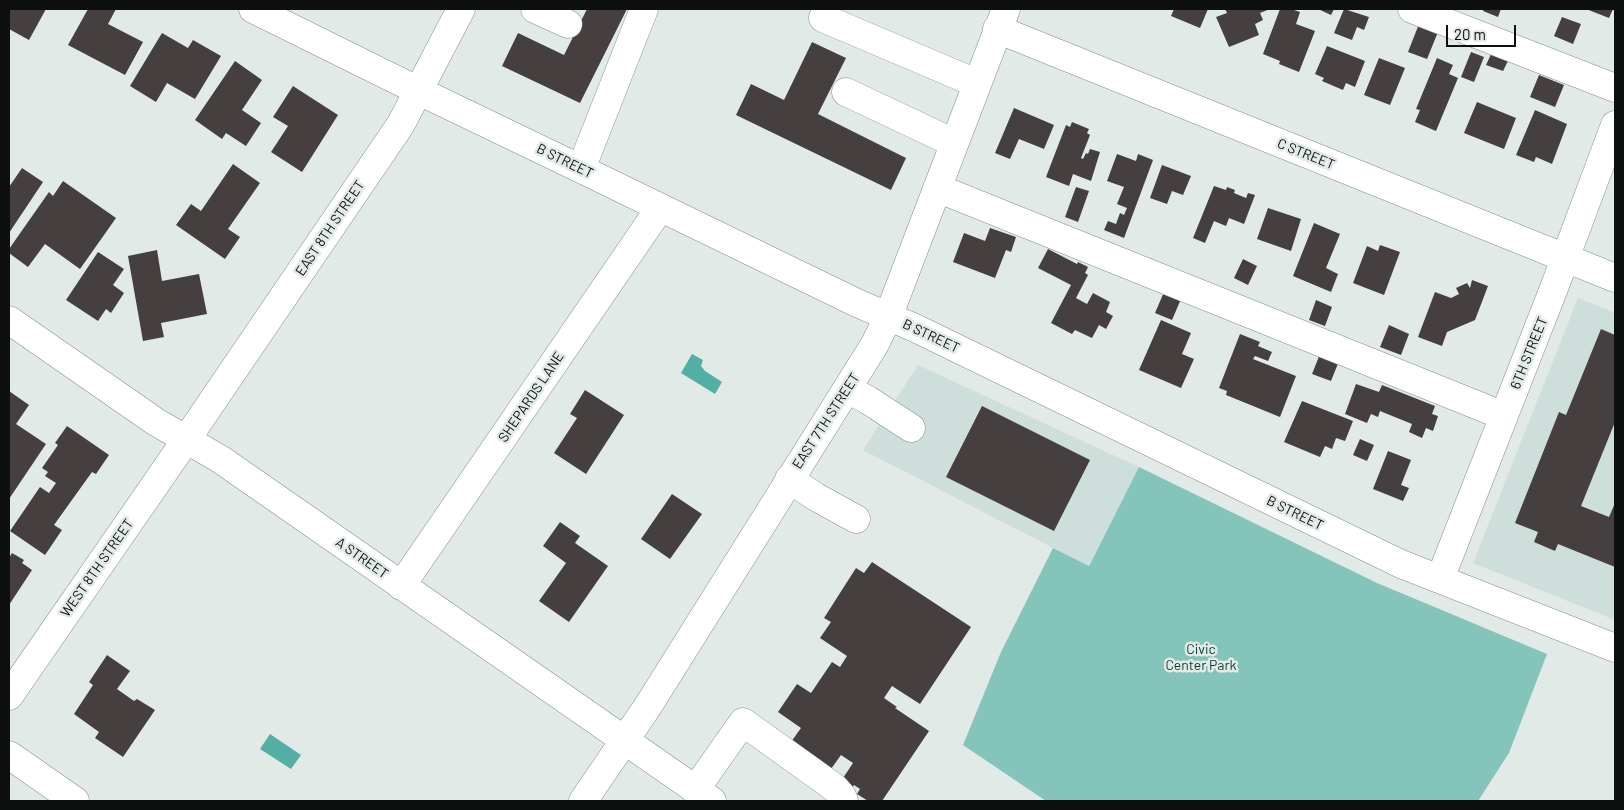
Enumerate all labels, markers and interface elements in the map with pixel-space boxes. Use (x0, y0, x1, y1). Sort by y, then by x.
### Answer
scale bar (1449, 15, 1519, 47)
text: 20 m (1454, 25, 1486, 43)
street label: C STREET (1275, 135, 1337, 173)
street label: B STREET (534, 140, 596, 182)
street label: EAST 8TH STREET (292, 177, 368, 279)
street label: 6TH STREET (1507, 314, 1551, 392)
street label: B STREET (900, 316, 962, 356)
street label: SHEPARDS LANE (495, 349, 567, 445)
street label: EAST 7TH STREET (789, 370, 863, 472)
street label: B STREET (1264, 492, 1326, 534)
street label: WEST 8TH STREET (57, 516, 137, 620)
street label: A STREET (332, 534, 392, 582)
park label: Civic Center Park (1165, 641, 1237, 674)

